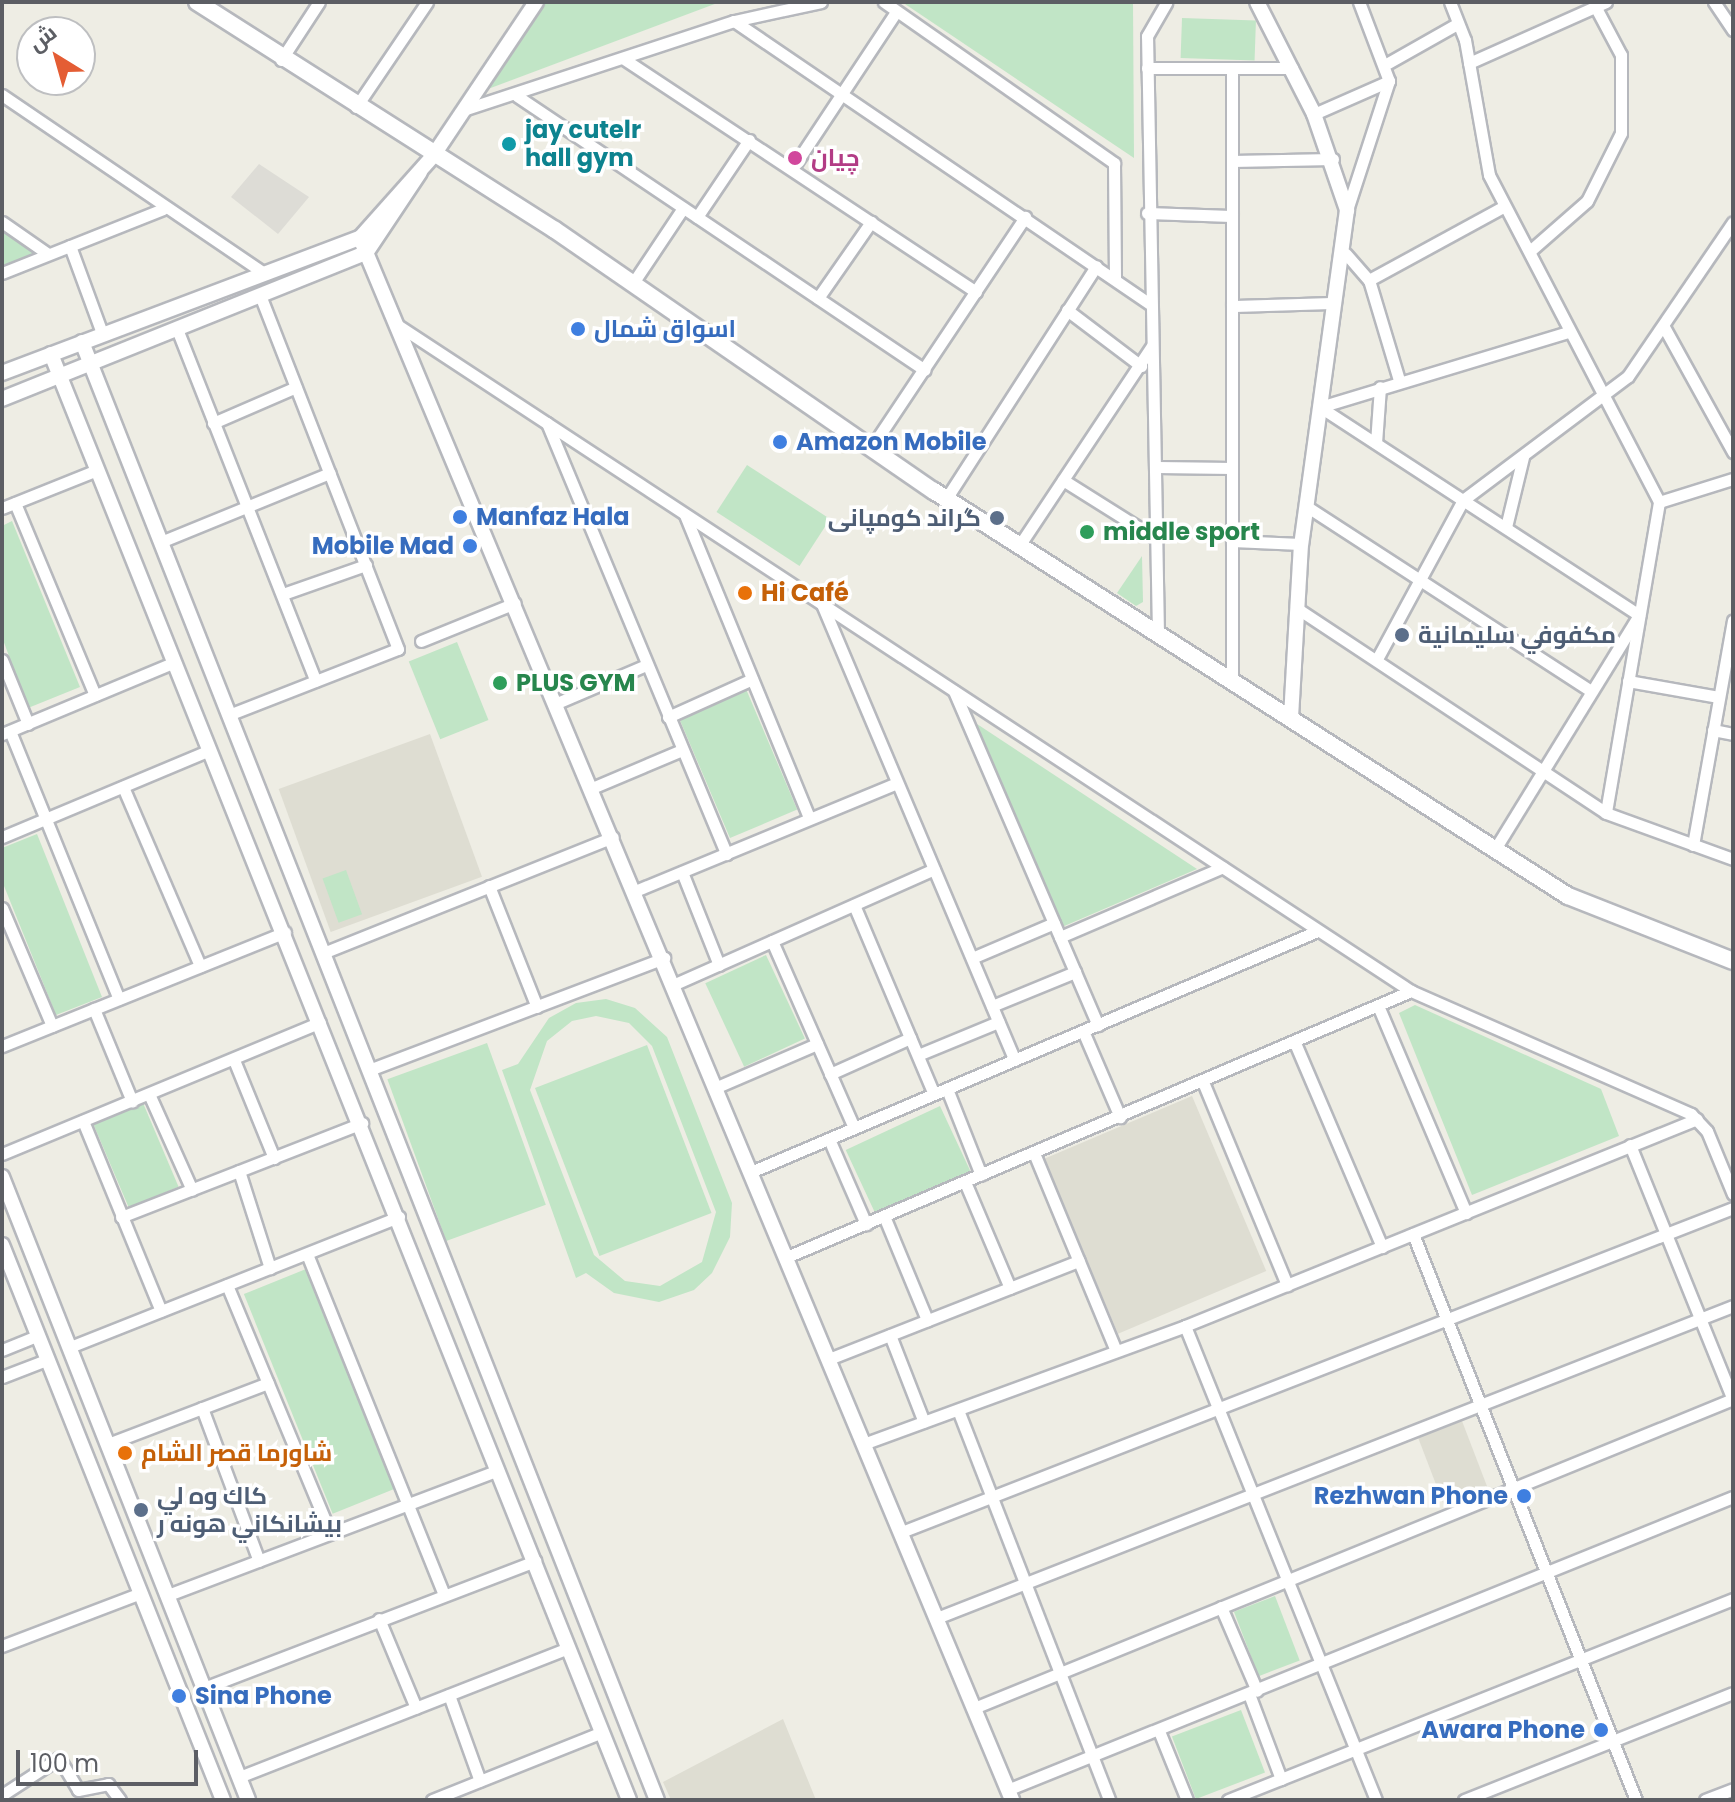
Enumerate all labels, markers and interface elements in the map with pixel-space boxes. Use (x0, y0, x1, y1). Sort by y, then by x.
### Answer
north arrow (16, 16, 96, 96)
text: ش (22, 17, 63, 59)
place label: jay cutelr hall gym (525, 116, 641, 172)
marker: jay cutelr hall gym (500, 135, 518, 153)
place label: چيان (811, 144, 860, 172)
marker: چيان (786, 149, 804, 167)
place label: اسواق شمال (594, 315, 736, 343)
marker: اسواق شمال (569, 320, 587, 338)
place label: Amazon Mobile (796, 428, 986, 456)
marker: Amazon Mobile (771, 433, 789, 451)
place label: Manfaz Hala (476, 503, 630, 531)
place label: گراند كومپانى (828, 504, 981, 532)
marker: Manfaz Hala (451, 508, 469, 526)
marker: گراند كومپانى (988, 509, 1006, 527)
place label: middle sport (1103, 518, 1260, 546)
marker: middle sport (1078, 523, 1096, 541)
place label: Mobile Mad (312, 532, 454, 560)
marker: Mobile Mad (461, 537, 479, 555)
place label: Hi Café (761, 579, 849, 607)
marker: Hi Café (736, 584, 754, 602)
place label: مكفوفي سليمانية (1418, 621, 1616, 649)
marker: مكفوفي سليمانية (1393, 626, 1411, 644)
place label: PLUS GYM (516, 669, 636, 697)
marker: PLUS GYM (491, 674, 509, 692)
place label: شاورما قصر الشام (141, 1439, 332, 1467)
marker: شاورما قصر الشام (116, 1444, 134, 1462)
place label: كاك وه لي بيشانكاني هونه ر (157, 1482, 342, 1538)
place label: Rezhwan Phone (1314, 1482, 1508, 1510)
marker: Rezhwan Phone (1515, 1487, 1533, 1505)
marker: كاك وه لي بيشانكاني هونه ر (132, 1501, 150, 1519)
place label: Sina Phone (195, 1682, 332, 1710)
marker: Sina Phone (170, 1687, 188, 1705)
place label: Awara Phone (1421, 1716, 1585, 1744)
marker: Awara Phone (1592, 1721, 1610, 1739)
scale bar (20, 1734, 202, 1784)
text: 100 m (30, 1747, 99, 1780)

